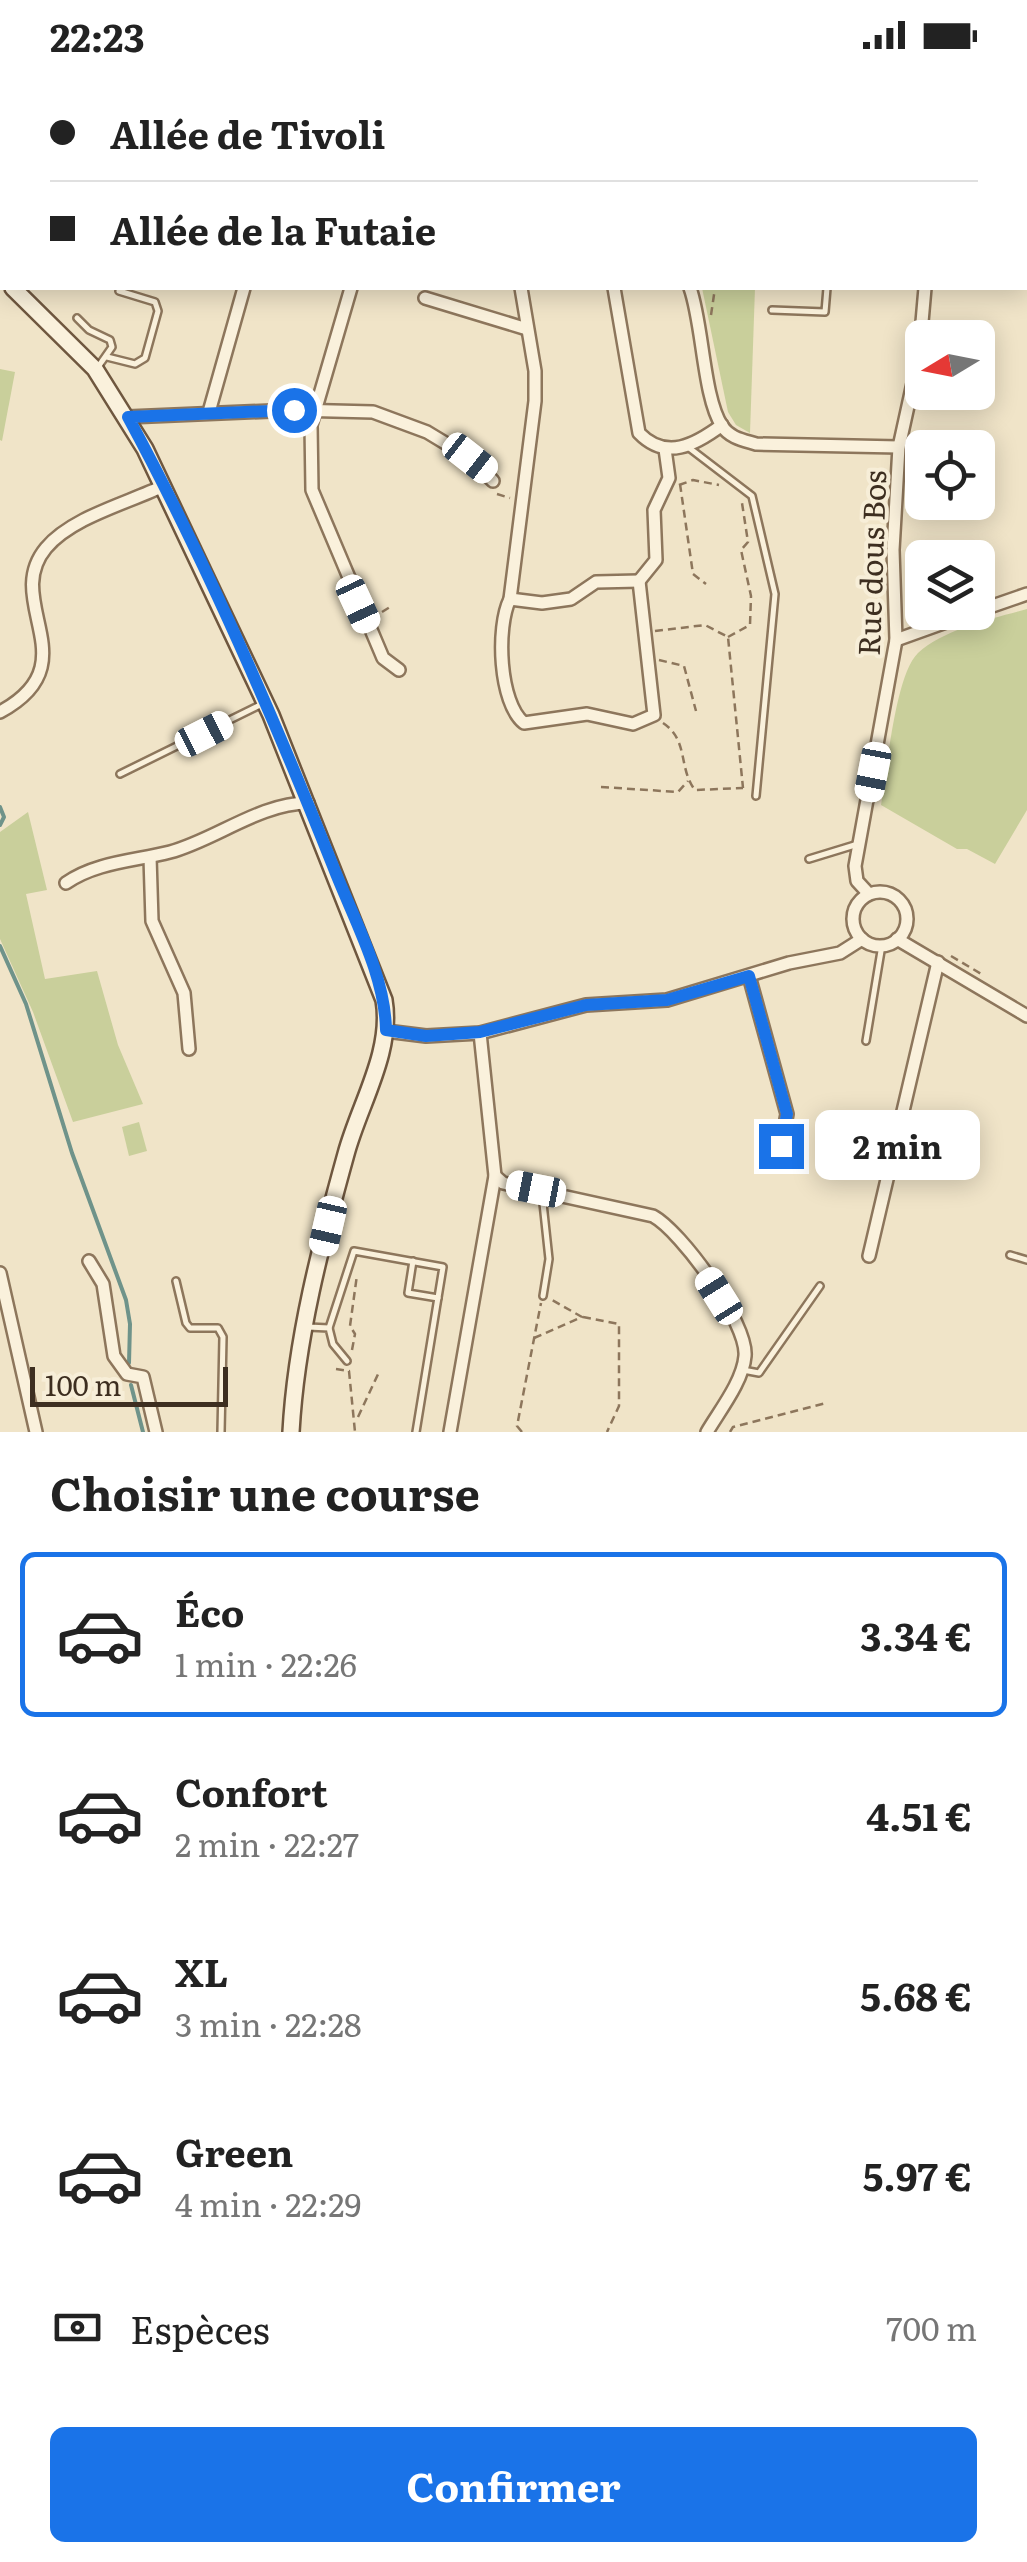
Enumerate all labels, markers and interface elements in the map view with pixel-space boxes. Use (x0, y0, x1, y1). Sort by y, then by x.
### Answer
text: 22:23 (50, 7, 145, 64)
text: Allée de Tivoli (110, 104, 385, 161)
text: Allée de la Futaie (110, 200, 436, 257)
north arrow (905, 320, 995, 410)
map controls (905, 320, 995, 630)
route start (272, 388, 317, 433)
car (437, 428, 503, 488)
button: locate (905, 430, 995, 520)
street label: Rue dous Bos (845, 470, 895, 656)
button: layers (905, 540, 995, 630)
car (332, 570, 384, 638)
car (170, 707, 238, 761)
car (853, 740, 893, 804)
callout: 2 min (816, 1111, 981, 1181)
text: 2 min (853, 1121, 942, 1169)
route end (759, 1124, 804, 1169)
car (504, 1169, 568, 1209)
car (307, 1193, 349, 1259)
car (690, 1263, 748, 1329)
scale bar (30, 1362, 228, 1406)
text: 100 m (45, 1363, 122, 1405)
text: Choisir une course (50, 1458, 480, 1525)
text: Éco (175, 1582, 245, 1639)
icon: car (55, 1590, 145, 1680)
text: 3.34 € (860, 1606, 972, 1663)
text: 1 min · 22:26 (175, 1639, 357, 1687)
text: Confort (175, 1762, 328, 1819)
icon: car (55, 1770, 145, 1860)
text: 4.51 € (866, 1786, 972, 1843)
text: 2 min · 22:27 (175, 1819, 359, 1867)
text: XL (175, 1942, 228, 1999)
icon: car (55, 1950, 145, 2040)
text: 5.68 € (860, 1966, 972, 2023)
text: 3 min · 22:28 (175, 1999, 362, 2047)
text: Green (175, 2122, 293, 2179)
icon: car (55, 2130, 145, 2220)
text: 5.97 € (863, 2146, 972, 2203)
text: 4 min · 22:29 (175, 2179, 361, 2227)
text: Espèces (130, 2299, 270, 2356)
icon: cash (50, 2300, 105, 2355)
text: 700 m (886, 2303, 977, 2351)
button: Confirmer (50, 2427, 977, 2542)

